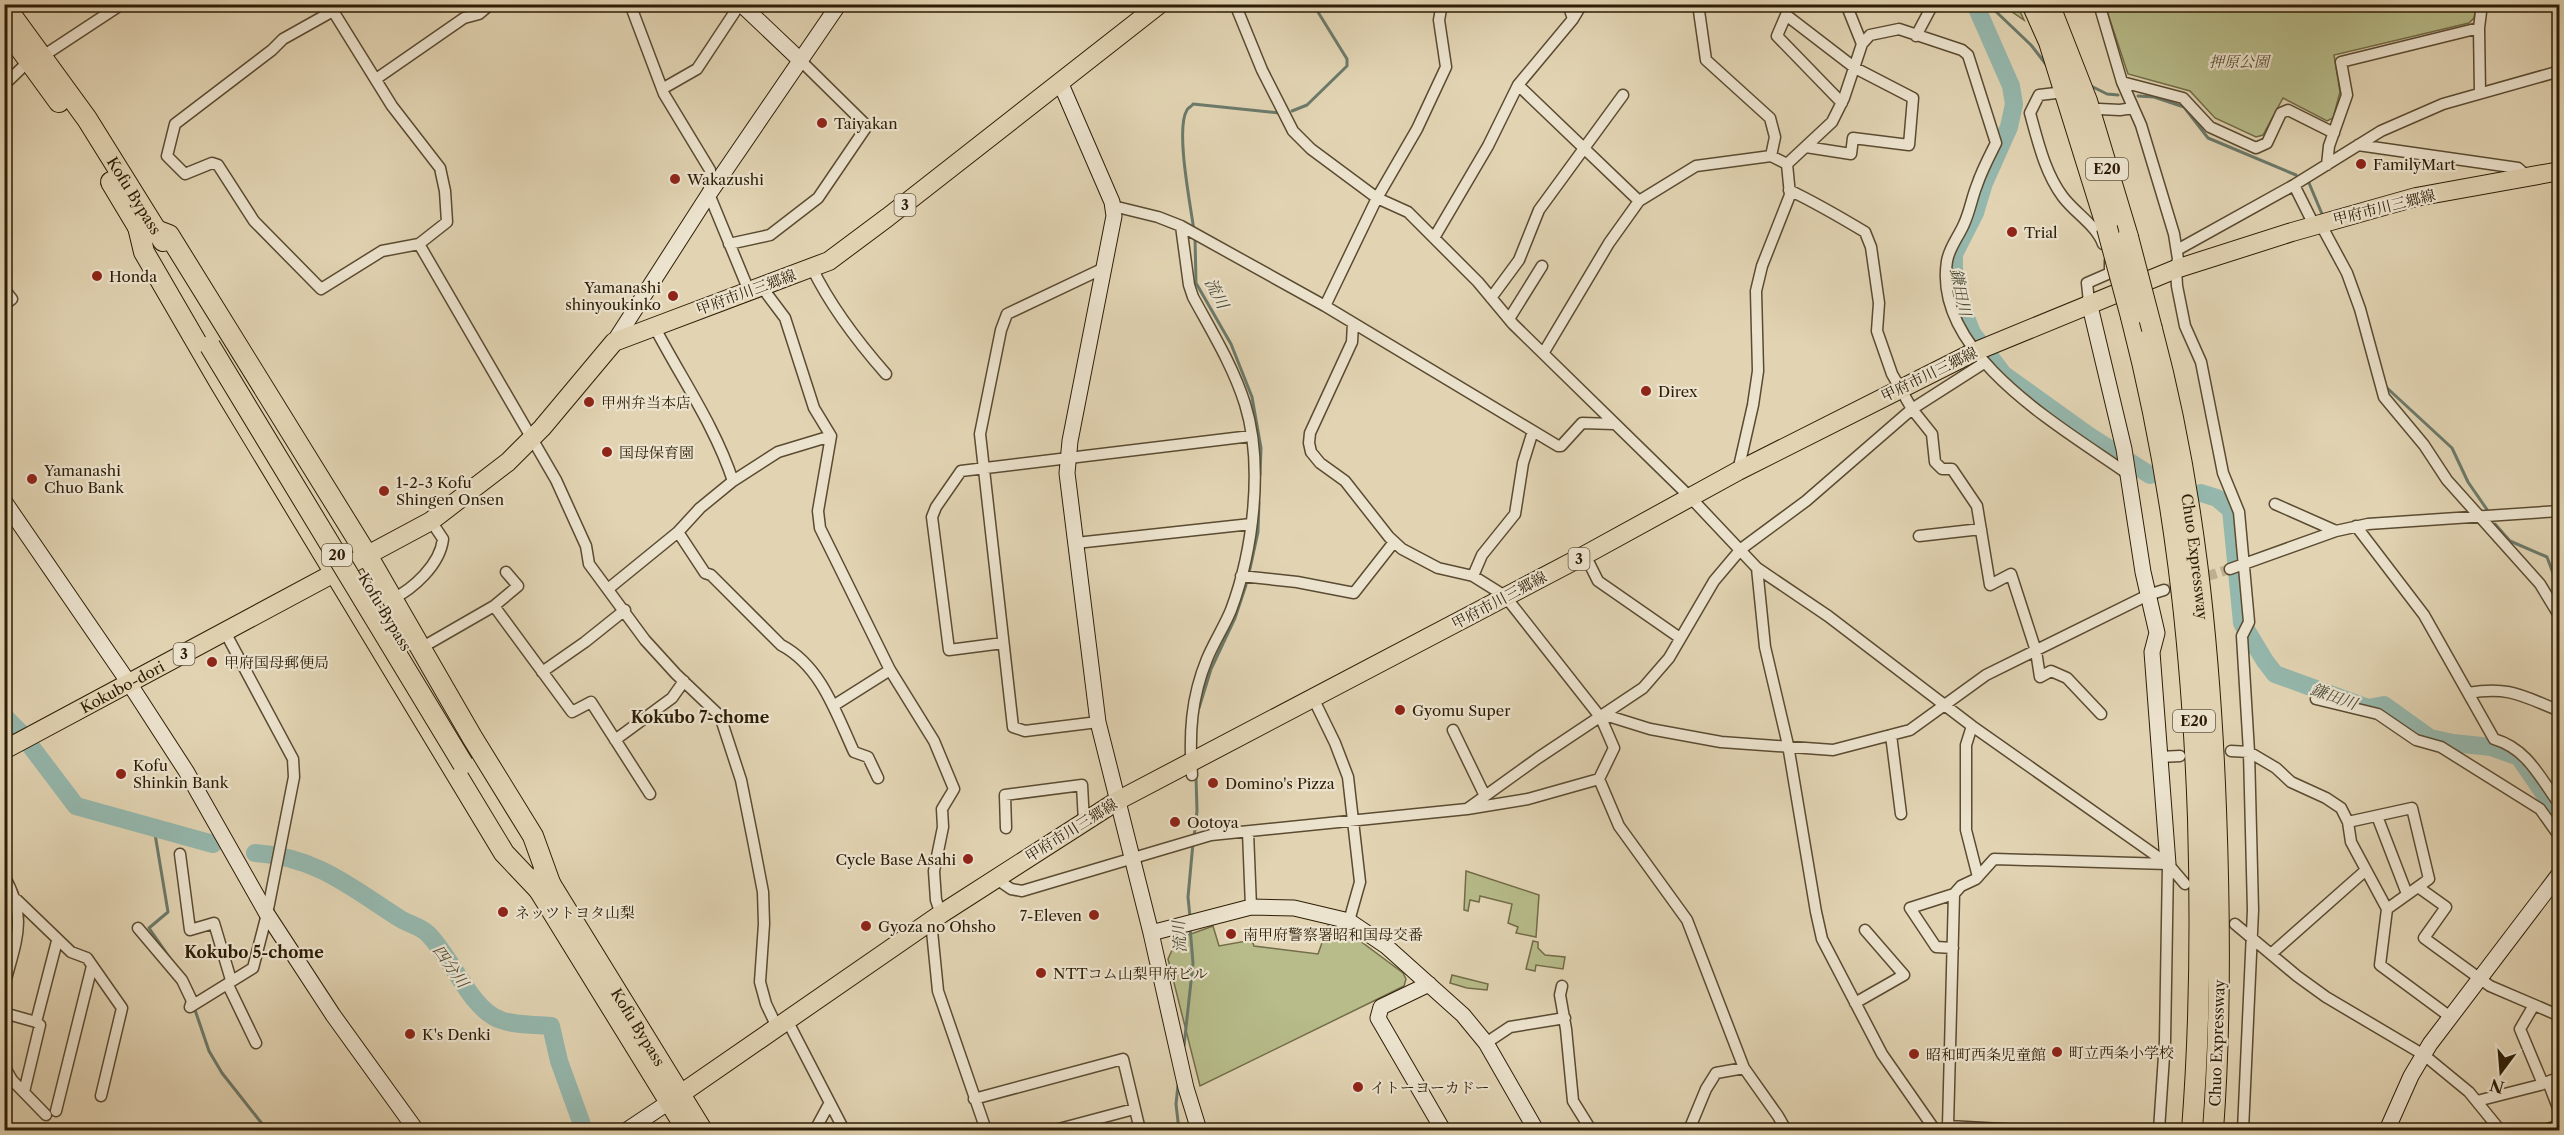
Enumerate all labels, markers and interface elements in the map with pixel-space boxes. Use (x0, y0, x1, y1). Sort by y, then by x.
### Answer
park label: 押原公園 (2209, 52, 2272, 71)
place label: Taiyakan (834, 114, 898, 133)
marker: Taiyakan (815, 116, 829, 130)
street label: Kofu Bypass (103, 153, 166, 238)
place label: FamilyMart (2373, 155, 2456, 174)
marker: FamilyMart (2354, 157, 2368, 171)
road number: E20 (2086, 158, 2128, 180)
place label: Wakazushi (686, 170, 764, 189)
marker: Wakazushi (668, 172, 682, 186)
street label: 甲府市川三郷線 (2331, 185, 2437, 229)
road number: 3 (894, 194, 916, 216)
place label: Trial (2024, 223, 2058, 242)
marker: Trial (2005, 225, 2019, 239)
street label: 甲府市川三郷線 (693, 265, 799, 319)
water label: 鎌田川 (1946, 266, 1976, 320)
place label: Honda (109, 267, 157, 286)
marker: Honda (90, 269, 104, 283)
water label: 流川 (1201, 274, 1234, 314)
place label: Yamanashi shinyoukinko (565, 278, 661, 314)
marker: Yamanashi shinyoukinko (666, 289, 680, 303)
street label: 甲府市川三郷線 (1878, 342, 1980, 406)
place label: Direx (1658, 382, 1698, 401)
marker: Direx (1639, 384, 1653, 398)
place label: 甲州弁当本店 (601, 393, 691, 412)
marker: 甲州弁当本店 (582, 395, 596, 409)
place label: 国母保育園 (619, 443, 694, 462)
marker: 国母保育園 (600, 445, 614, 459)
place label: Yamanashi Chuo Bank (43, 461, 125, 497)
marker: Yamanashi Chuo Bank (25, 472, 39, 486)
place label: 1-2-3 Kofu Shingen Onsen (396, 473, 505, 509)
marker: 1-2-3 Kofu Shingen Onsen (377, 484, 391, 498)
street label: Chuo Expressway (2178, 492, 2213, 621)
road number: 20 (322, 544, 352, 566)
road number: 3 (1568, 548, 1590, 570)
street label: 甲府市川三郷線 (1448, 567, 1550, 633)
street label: Kofu Bypass (354, 569, 416, 655)
road number: 3 (174, 643, 195, 665)
place label: 甲府国母郵便局 (224, 653, 329, 672)
marker: 甲府国母郵便局 (205, 655, 219, 669)
street label: Kokubo-dori (77, 656, 168, 717)
water label: 鎌田川 (2308, 678, 2362, 714)
place label: Gyomu Super (1412, 701, 1511, 720)
marker: Gyomu Super (1393, 703, 1407, 717)
district label: Kokubo 7-chome (631, 707, 770, 727)
road number: E20 (2173, 710, 2215, 732)
place label: Kofu Shinkin Bank (133, 756, 230, 792)
marker: Kofu Shinkin Bank (114, 767, 128, 781)
place label: Domino's Pizza (1225, 774, 1335, 793)
marker: Domino's Pizza (1206, 776, 1220, 790)
street label: 甲府市川三郷線 (1021, 794, 1121, 866)
place label: Ootoya (1187, 813, 1239, 832)
marker: Ootoya (1168, 815, 1182, 829)
place label: Cycle Base Asahi (836, 850, 956, 869)
marker: Cycle Base Asahi (961, 852, 975, 866)
place label: ネッツトヨタ山梨 (515, 903, 635, 922)
marker: ネッツトヨタ山梨 (496, 905, 510, 919)
place label: 7-Eleven (1020, 906, 1083, 925)
marker: 7-Eleven (1087, 908, 1101, 922)
place label: Gyoza no Ohsho (878, 917, 996, 936)
water label: 流川 (1168, 918, 1190, 954)
marker: Gyoza no Ohsho (859, 919, 873, 933)
place label: 南甲府警察署昭和国母交番 (1243, 925, 1423, 944)
marker: 南甲府警察署昭和国母交番 (1224, 927, 1238, 941)
water label: 四分川 (429, 941, 474, 993)
district label: Kokubo 5-chome (184, 942, 324, 962)
place label: NTTコム山梨甲府ビル (1053, 964, 1208, 983)
marker: NTTコム山梨甲府ビル (1034, 966, 1048, 980)
street label: Chuo Expressway (2205, 979, 2229, 1107)
street label: Kofu Bypass (607, 985, 670, 1069)
place label: K's Denki (422, 1025, 491, 1044)
marker: K's Denki (403, 1027, 417, 1041)
north arrow (2471, 1042, 2531, 1102)
place label: 町立西条小学校 (2069, 1043, 2174, 1062)
place label: 昭和町西条児童館 (1926, 1045, 2046, 1064)
marker: 町立西条小学校 (2050, 1045, 2064, 1059)
marker: 昭和町西条児童館 (1907, 1047, 1921, 1061)
text: N (2487, 1075, 2506, 1098)
place label: イトーヨーカドー (1370, 1078, 1490, 1097)
marker: イトーヨーカドー (1351, 1080, 1365, 1094)

